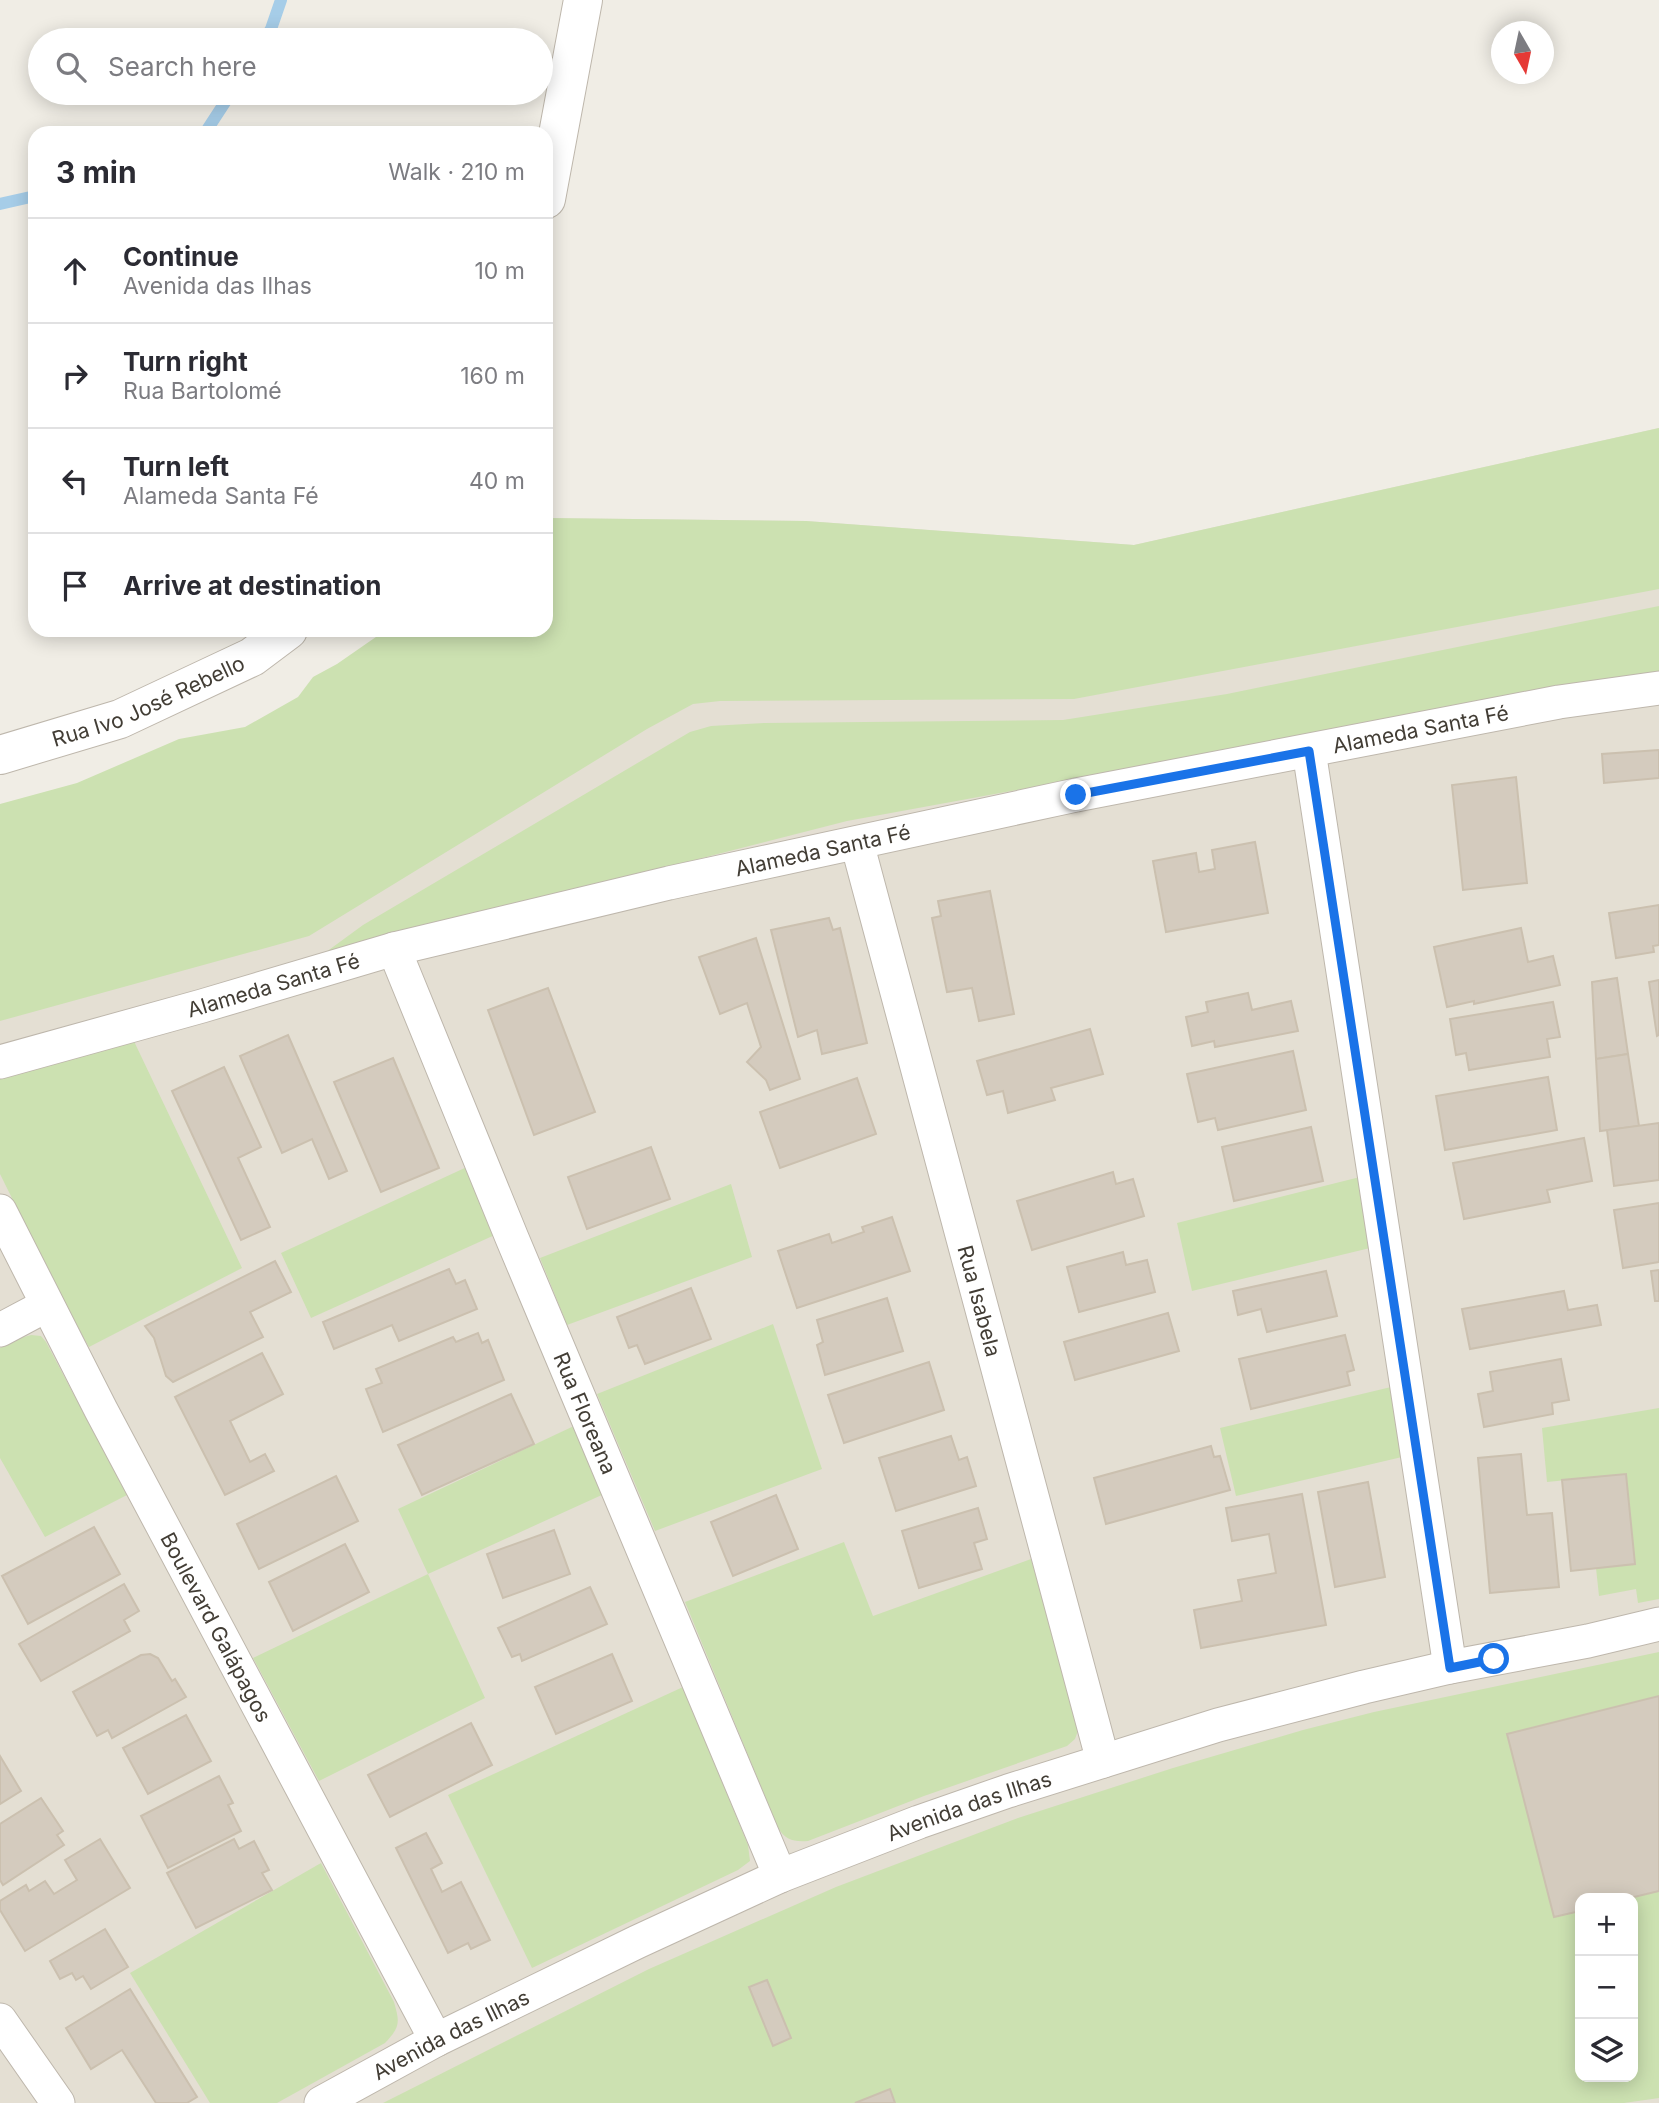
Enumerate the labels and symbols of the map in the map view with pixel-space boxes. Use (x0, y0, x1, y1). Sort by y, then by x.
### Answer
north arrow (1491, 21, 1554, 84)
street label: Rua Ivo José Rebello (49, 650, 248, 751)
street label: Alameda Santa Fé (1330, 699, 1511, 758)
route end (1060, 779, 1091, 810)
street label: Alameda Santa Fé (733, 819, 913, 881)
street label: Alameda Santa Fé (184, 947, 363, 1022)
street label: Rua Isabela (953, 1242, 1007, 1359)
street label: Rua Floreana (549, 1348, 622, 1478)
street label: Boulevard Galápagos (156, 1528, 277, 1726)
route start (1478, 1643, 1509, 1674)
street label: Avenida das Ilhas (883, 1766, 1054, 1846)
street label: Avenida das Ilhas (368, 1984, 533, 2085)

